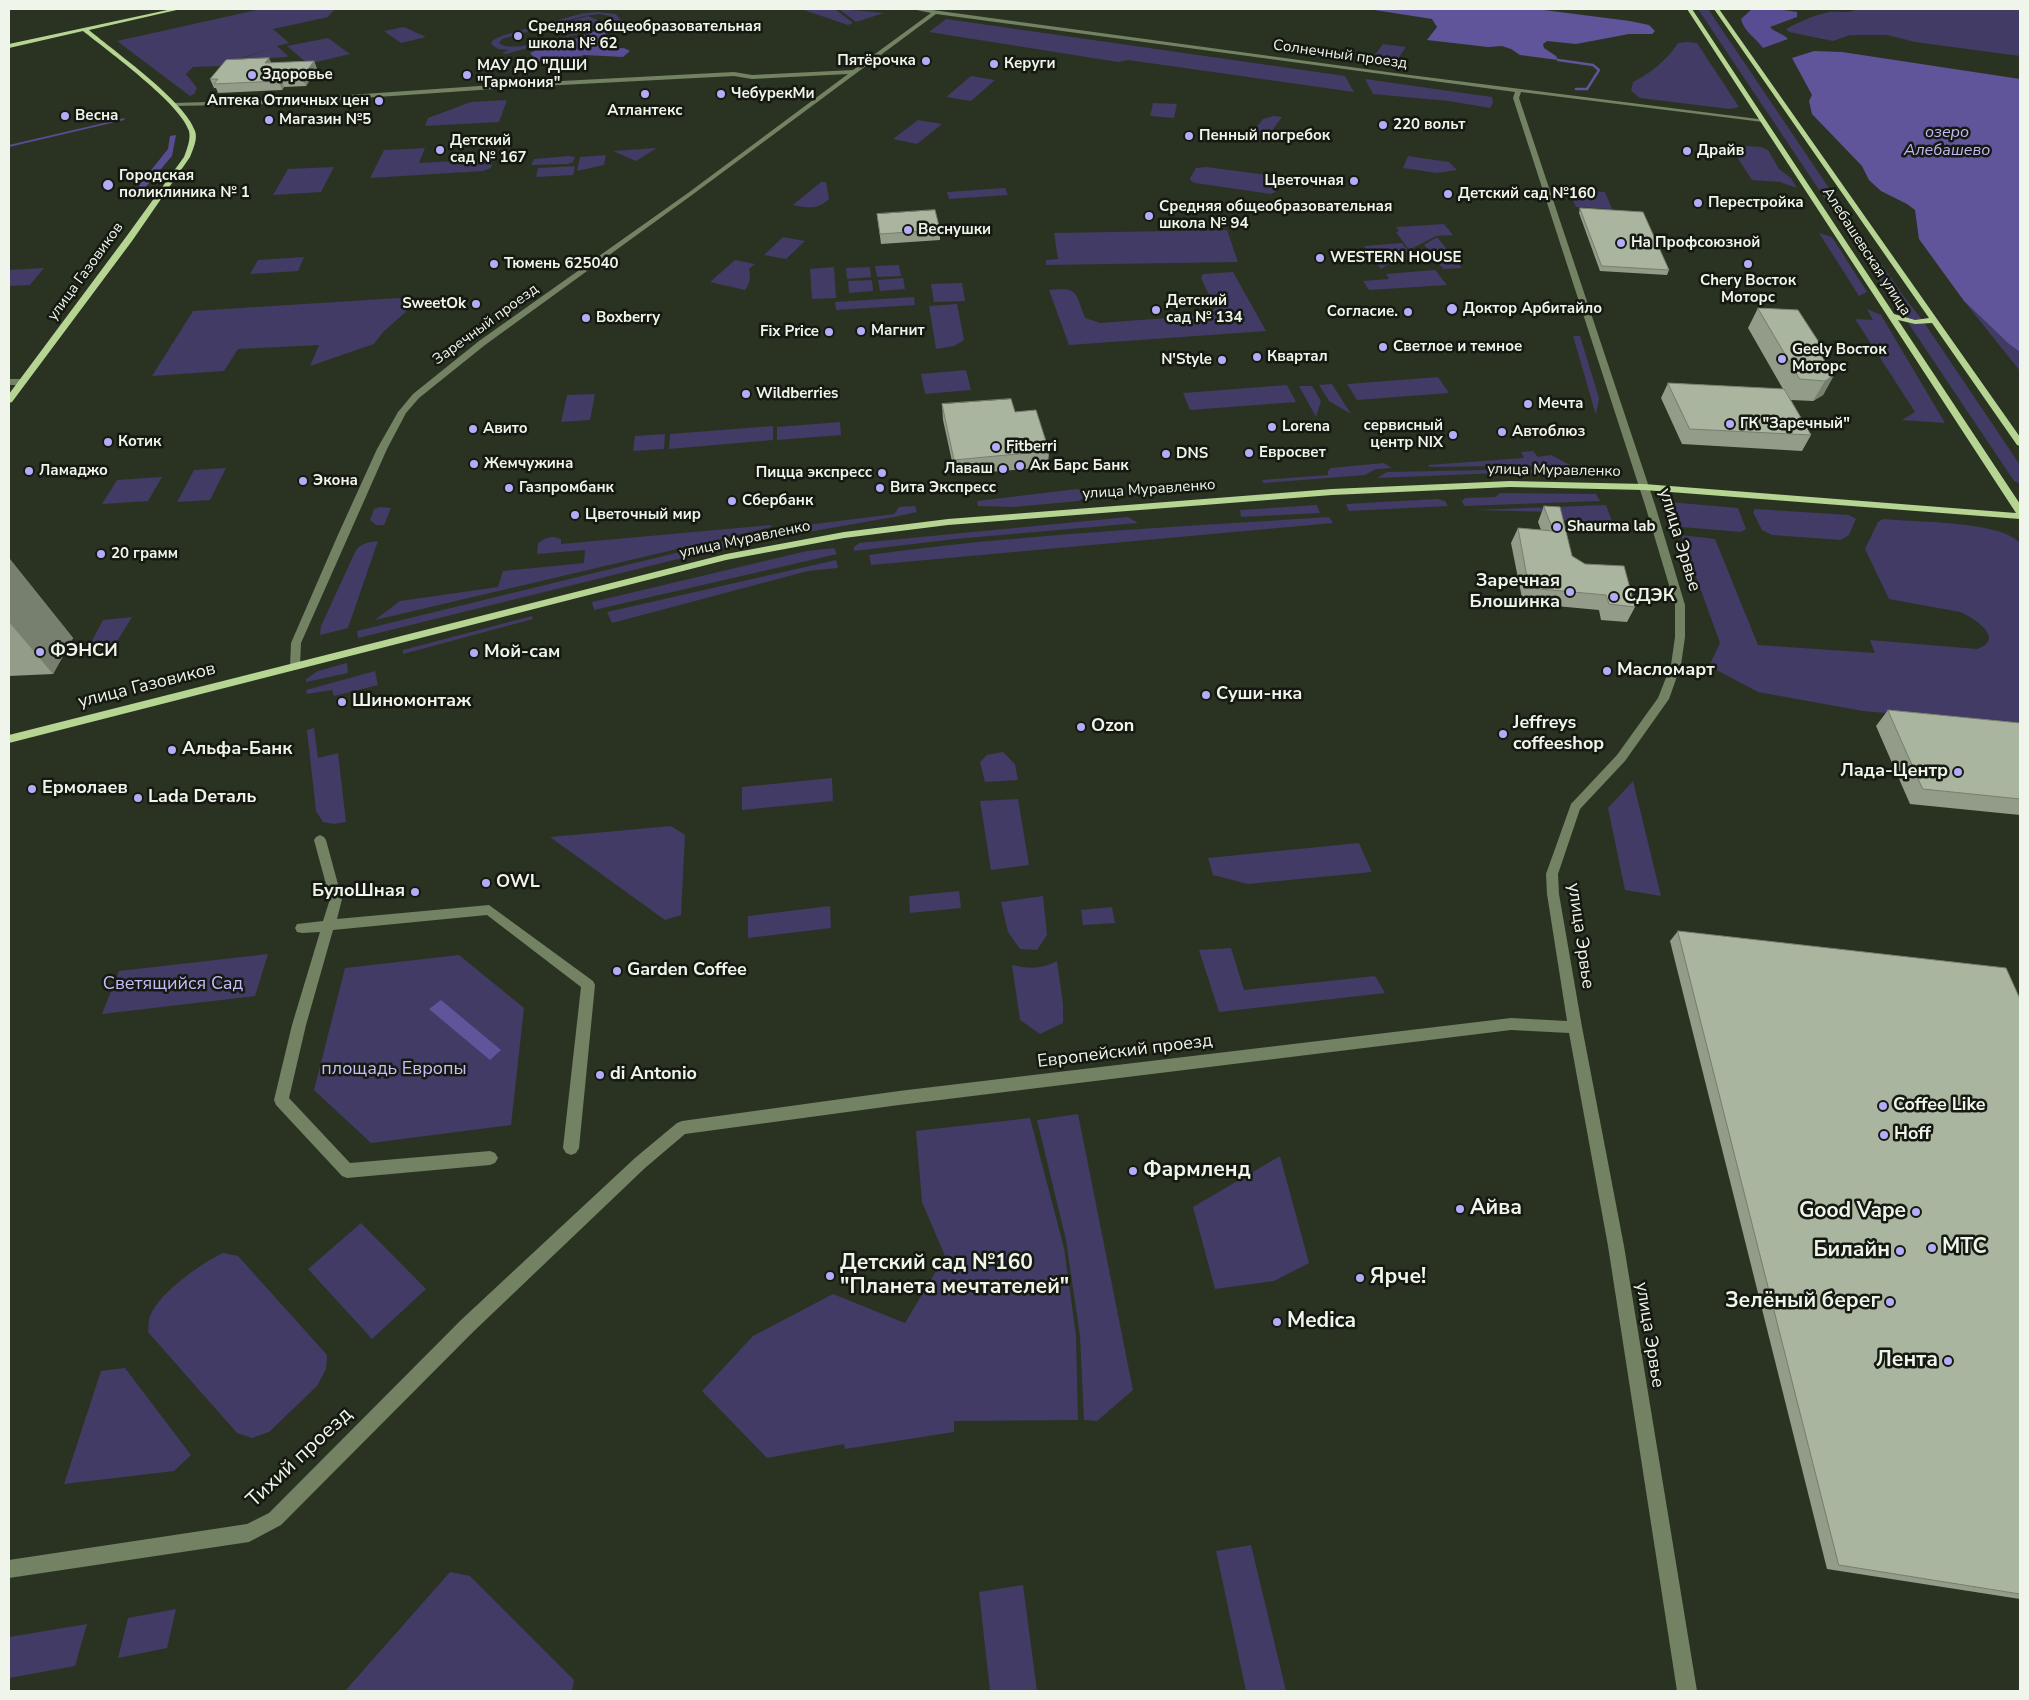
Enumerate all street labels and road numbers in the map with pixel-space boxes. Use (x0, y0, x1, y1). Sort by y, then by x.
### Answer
street label: Солнечный проезд (1272, 37, 1408, 73)
street label: Алебашевская улица (1818, 184, 1914, 320)
street label: улица Газовиков (44, 219, 128, 325)
street label: Заречный проезд (430, 281, 542, 369)
street label: улица Муравленко (1487, 461, 1621, 481)
street label: улица Муравленко (1082, 476, 1216, 504)
street label: улица Эрвье (1653, 486, 1705, 594)
street label: улица Муравленко (678, 517, 812, 563)
street label: улица Газовиков (76, 658, 218, 714)
street label: улица Эрвье (1562, 882, 1598, 990)
street label: Европейский проезд (1036, 1031, 1214, 1073)
street label: улица Эрвье (1630, 1281, 1668, 1389)
street label: Тихий проезд (242, 1403, 358, 1513)

